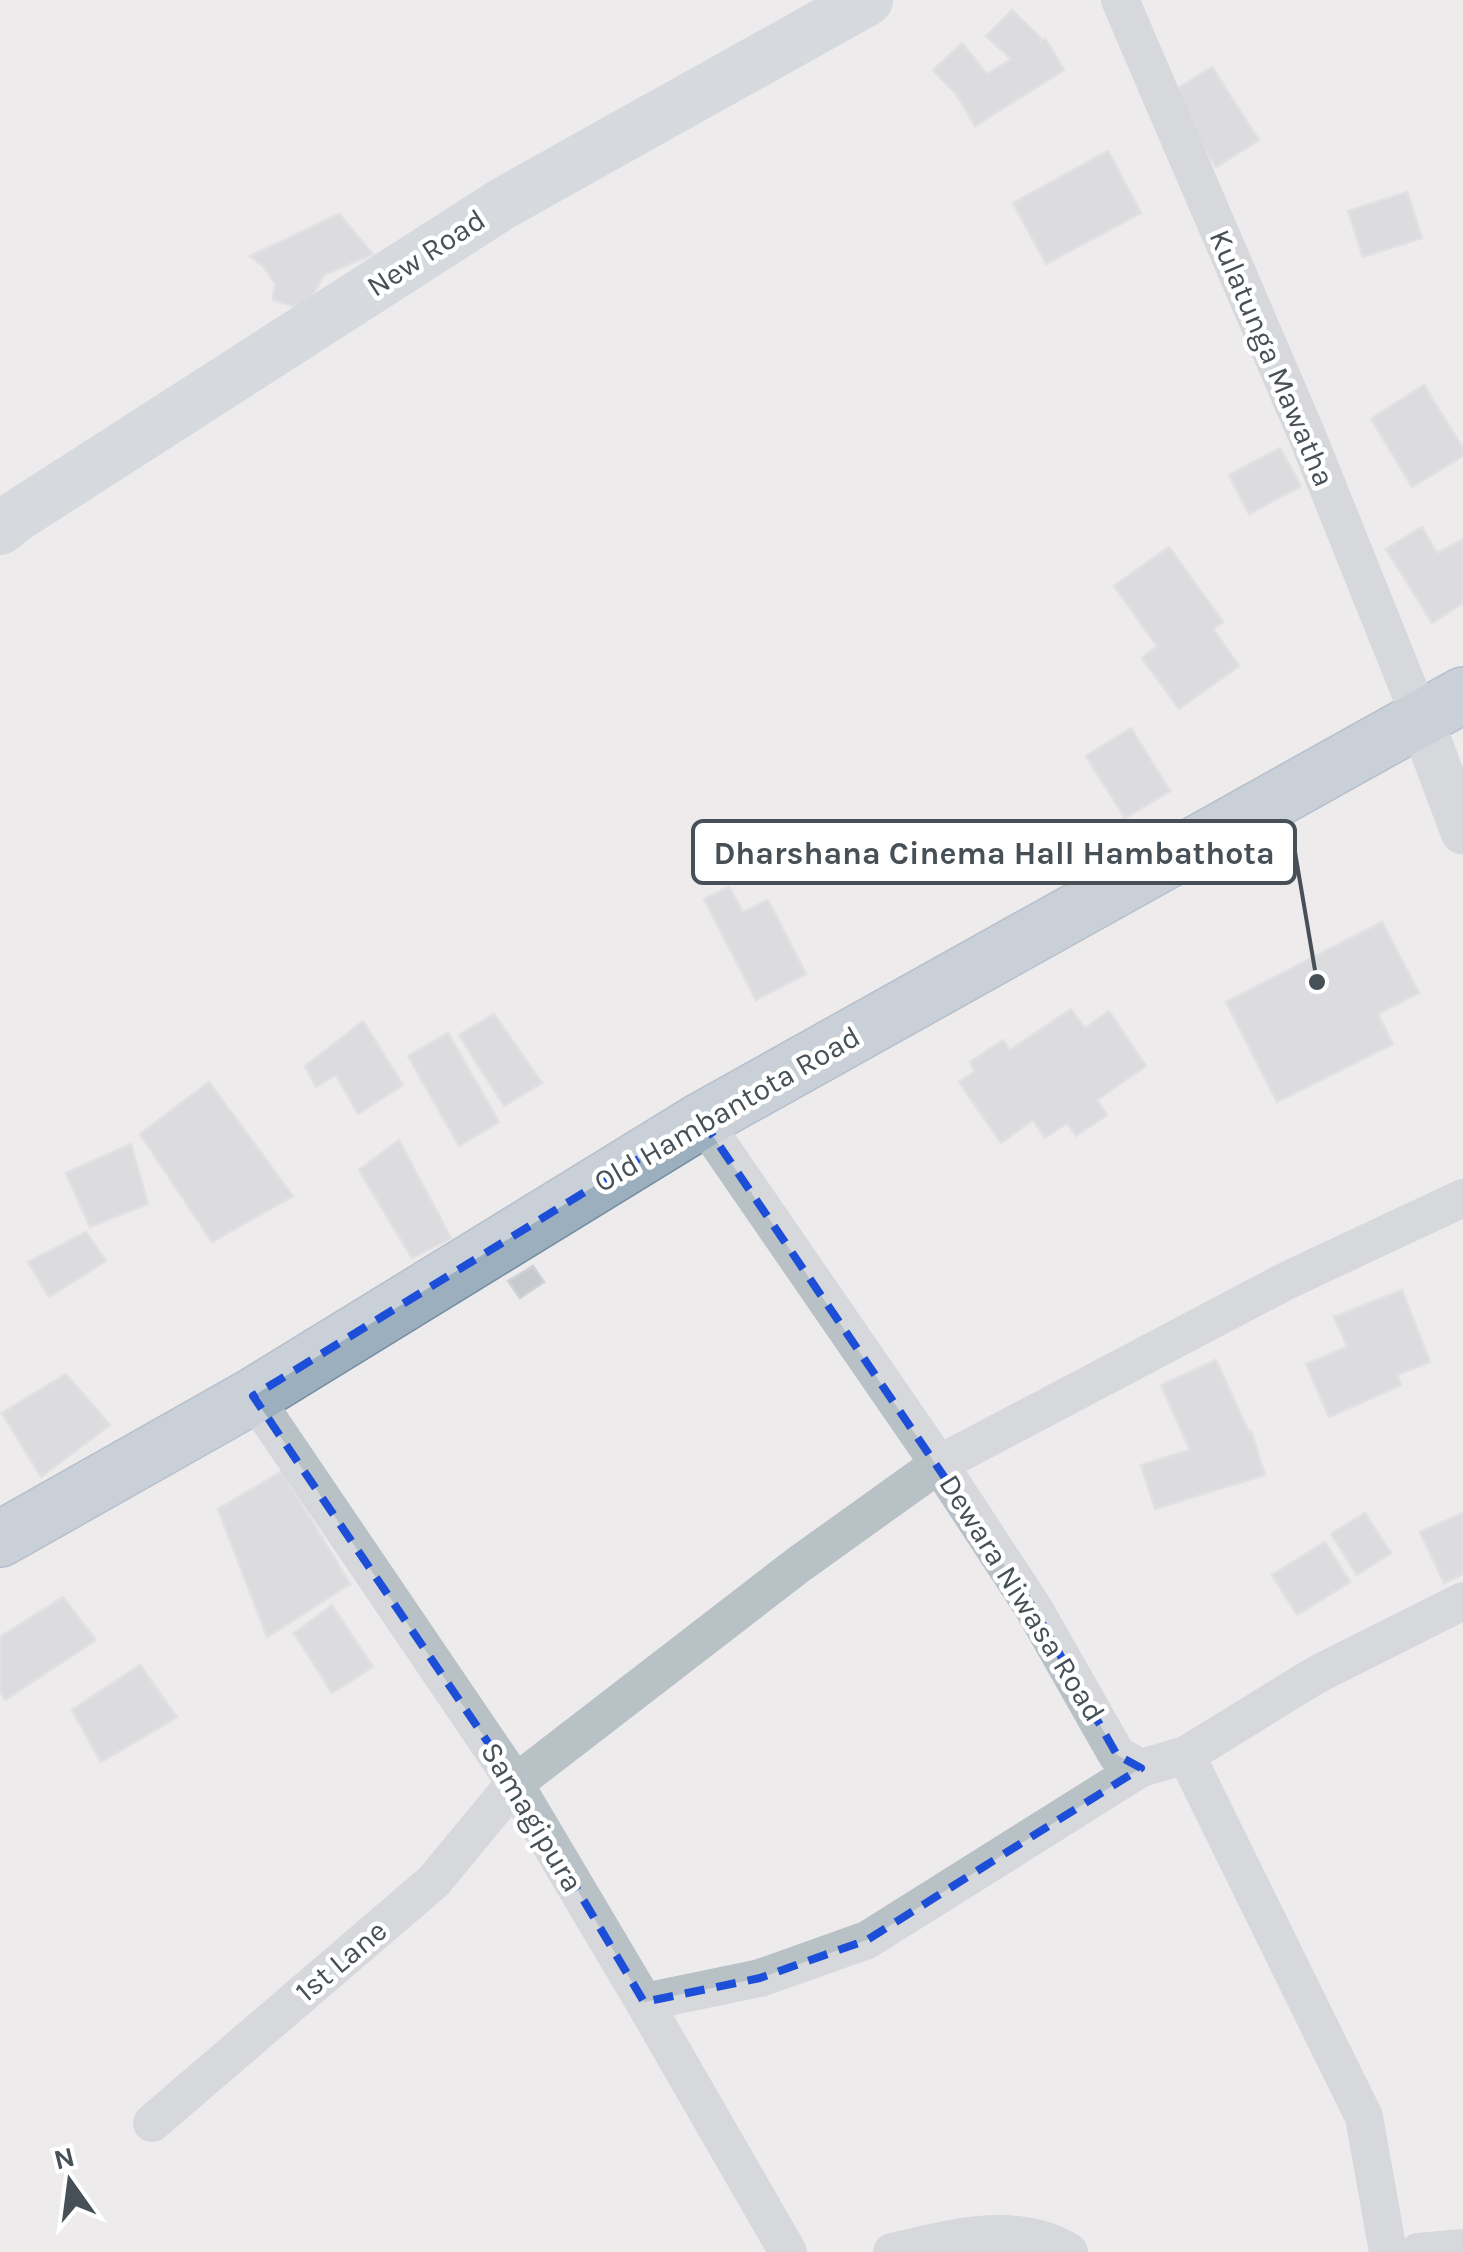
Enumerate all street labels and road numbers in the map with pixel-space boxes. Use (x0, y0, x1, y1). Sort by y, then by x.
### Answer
street label: New Road (360, 201, 492, 305)
street label: Kulatunga Mawatha (1202, 224, 1342, 492)
street label: Old Hambantota Road (588, 1018, 866, 1200)
street label: Dewara Niwasa Road (931, 1468, 1113, 1728)
street label: Samagipura (473, 1736, 591, 1898)
street label: 1st Lane (288, 1912, 394, 2010)

